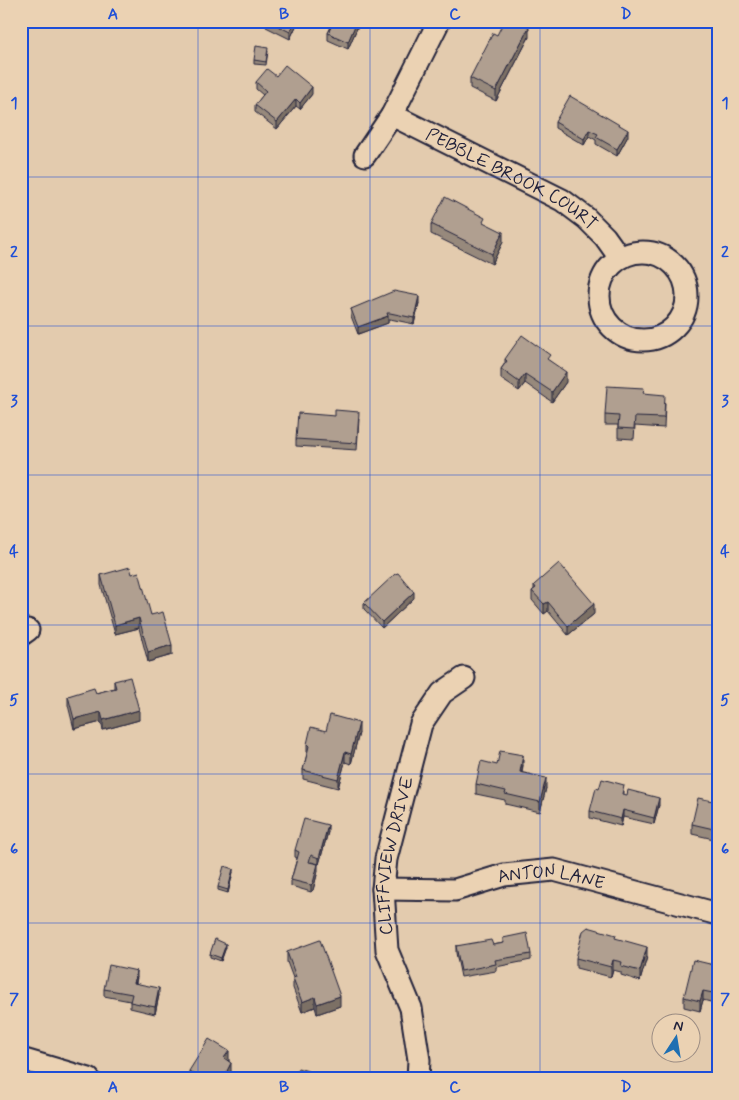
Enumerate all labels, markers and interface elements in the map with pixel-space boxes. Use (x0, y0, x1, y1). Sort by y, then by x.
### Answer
text: A (108, 4, 118, 25)
text: B (279, 4, 289, 25)
text: C (449, 4, 461, 25)
text: D (620, 4, 632, 25)
text: 1 (10, 93, 18, 114)
text: 1 (721, 93, 729, 114)
street label: PEBBLE BROOK COURT (422, 123, 603, 236)
text: 2 (10, 242, 18, 263)
text: 2 (721, 242, 729, 263)
text: 3 (10, 391, 18, 412)
text: 3 (721, 391, 729, 412)
text: 4 (9, 541, 19, 562)
text: 4 (720, 541, 730, 562)
text: 5 (9, 690, 19, 711)
text: 5 (720, 690, 730, 711)
street label: CLIFFVIEW DRIVE (372, 774, 420, 936)
text: 6 (10, 839, 18, 860)
text: 6 (721, 839, 729, 860)
street label: ANTON LANE (494, 859, 607, 896)
text: 7 (9, 989, 19, 1010)
text: 7 (720, 989, 730, 1010)
north arrow (652, 1012, 702, 1062)
text: N (672, 1016, 685, 1036)
text: A (108, 1077, 118, 1098)
text: B (279, 1077, 289, 1098)
text: C (449, 1077, 461, 1098)
text: D (620, 1077, 632, 1098)

